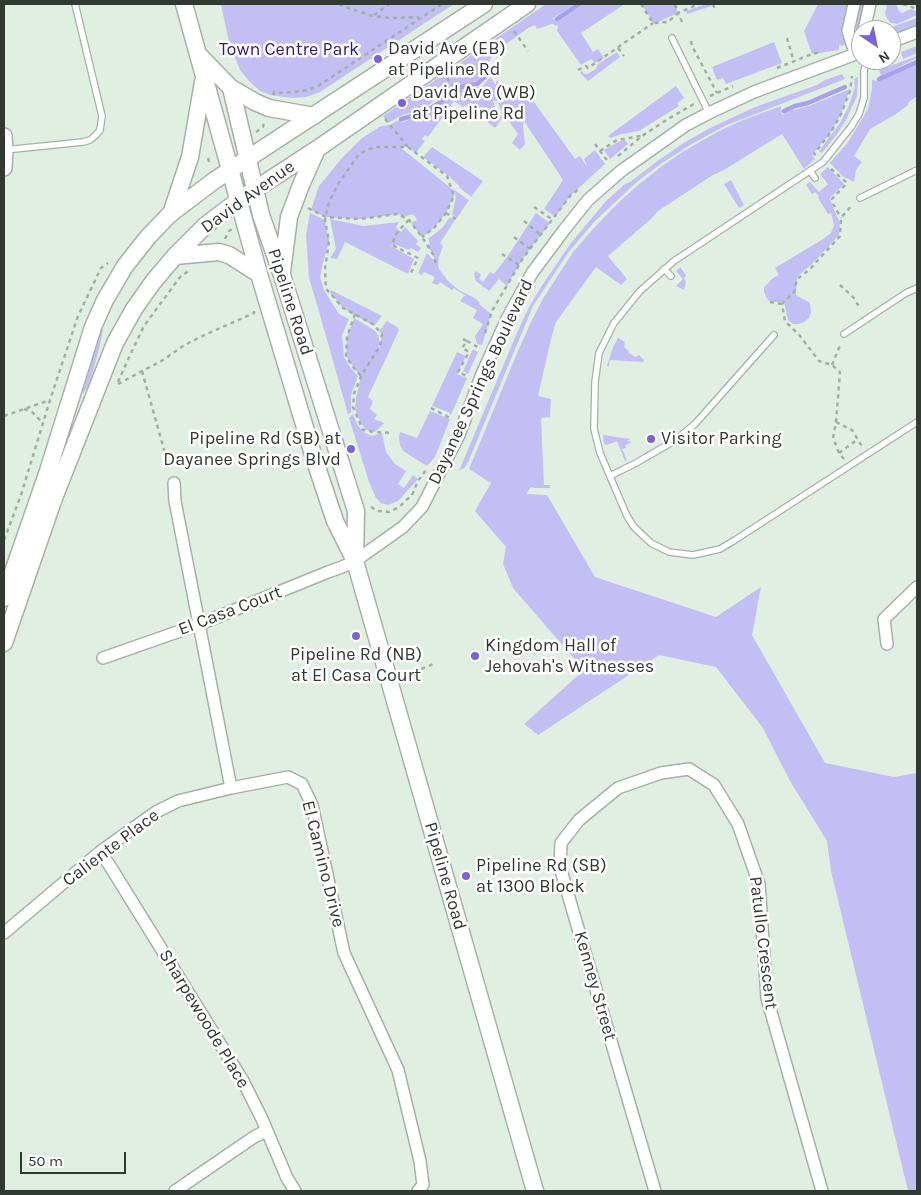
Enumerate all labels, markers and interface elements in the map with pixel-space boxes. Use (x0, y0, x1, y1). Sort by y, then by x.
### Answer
north arrow (851, 20, 901, 70)
place label: David Ave (EB) at Pipeline Rd (388, 38, 506, 80)
park label: Town Centre Park (219, 39, 359, 61)
text: N (875, 47, 893, 67)
marker: David Ave (EB) at Pipeline Rd (372, 53, 384, 65)
place label: David Ave (WB) at Pipeline Rd (412, 82, 536, 125)
marker: David Ave (WB) at Pipeline Rd (396, 97, 408, 109)
street label: David Avenue (197, 156, 299, 238)
street label: Pipeline Road (263, 246, 317, 358)
street label: Dayanee Springs Boulevard (424, 276, 538, 488)
place label: Pipeline Rd (SB) at Dayanee Springs Blvd (163, 428, 341, 470)
place label: Visitor Parking (661, 428, 782, 450)
marker: Visitor Parking (645, 433, 657, 445)
marker: Pipeline Rd (SB) at Dayanee Springs Blvd (345, 443, 357, 455)
street label: El Casa Court (175, 581, 285, 641)
marker: Pipeline Rd (NB) at El Casa Court (350, 630, 362, 642)
place label: Kingdom Hall of Jehovah's Witnesses (485, 635, 654, 678)
place label: Pipeline Rd (NB) at El Casa Court (290, 644, 422, 686)
marker: Kingdom Hall of Jehovah's Witnesses (469, 650, 481, 662)
street label: El Camino Drive (297, 799, 349, 929)
street label: Caliente Place (59, 805, 163, 891)
street label: Pipeline Road (419, 820, 471, 932)
place label: Pipeline Rd (SB) at 1300 Block (476, 855, 607, 898)
marker: Pipeline Rd (SB) at 1300 Block (460, 870, 472, 882)
street label: Patullo Crescent (744, 875, 782, 1011)
street label: Kenney Street (569, 929, 621, 1043)
street label: Sharpewoode Place (154, 946, 254, 1092)
scale bar (22, 1142, 129, 1174)
text: 50 m (28, 1152, 63, 1170)

